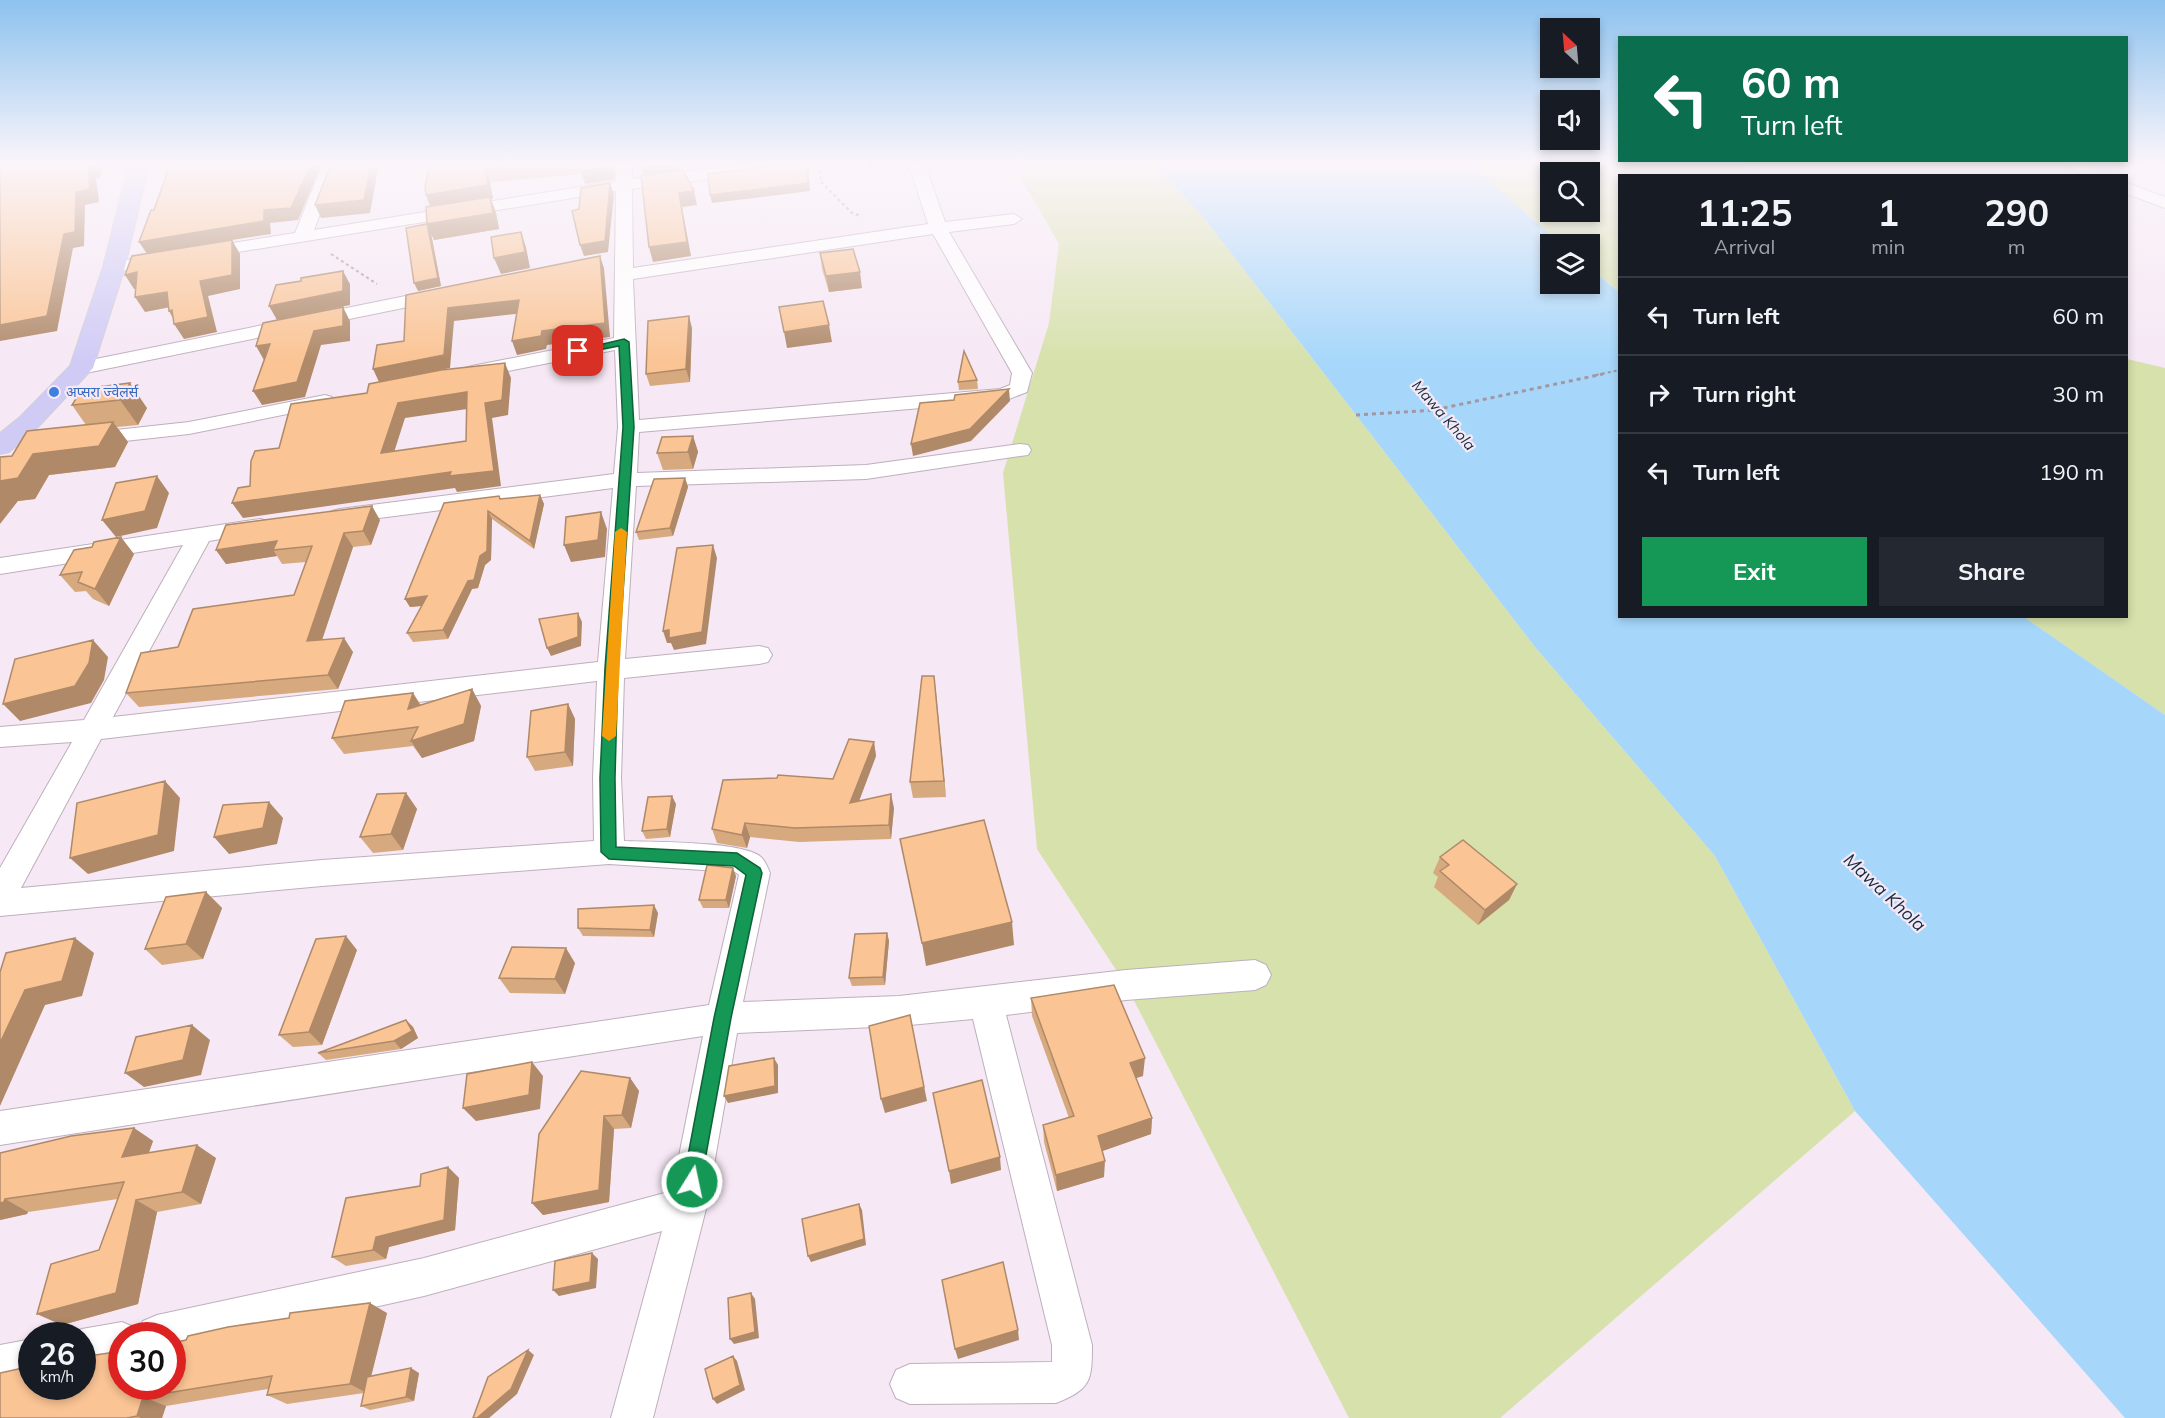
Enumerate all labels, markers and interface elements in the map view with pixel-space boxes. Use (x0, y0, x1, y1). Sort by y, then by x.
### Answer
north arrow (1540, 18, 1600, 78)
map controls (1540, 18, 1600, 294)
text: 60 m (1741, 56, 1841, 109)
icon: left (1642, 60, 1720, 138)
button: sound (1540, 90, 1600, 150)
text: Turn left (1741, 108, 1843, 142)
button: search (1540, 162, 1600, 222)
text: 11:25 (1697, 190, 1792, 235)
text: 1 (1877, 190, 1899, 235)
text: 290 (1984, 190, 2049, 235)
button: layers (1540, 234, 1600, 294)
text: Arrival (1714, 234, 1775, 259)
text: min (1871, 234, 1905, 259)
text: m (2008, 234, 2025, 259)
icon: left (1642, 300, 1675, 333)
text: Turn left (1693, 302, 1780, 330)
text: 60 m (2053, 302, 2104, 330)
pin (552, 325, 603, 376)
icon: arrive (561, 334, 594, 367)
water label: Mawa Khola (1408, 376, 1480, 454)
icon: right (1642, 378, 1675, 411)
text: Turn right (1693, 380, 1796, 408)
text: 30 m (2053, 380, 2104, 408)
place label: अप्सरा ज्वेलर्स (66, 383, 139, 401)
marker: अप्सरा ज्वेलर्स (47, 385, 61, 399)
icon: left (1642, 456, 1675, 489)
text: Turn left (1693, 458, 1780, 486)
text: 190 m (2039, 458, 2104, 486)
button: Exit (1642, 537, 1867, 606)
button: Share (1879, 537, 2104, 606)
water label: Mawa Khola (1839, 848, 1931, 936)
position arrow (660, 1150, 724, 1214)
speed limit sign: 30 (108, 1322, 186, 1400)
text: 26 (39, 1335, 75, 1373)
text: km/h (40, 1367, 74, 1386)

